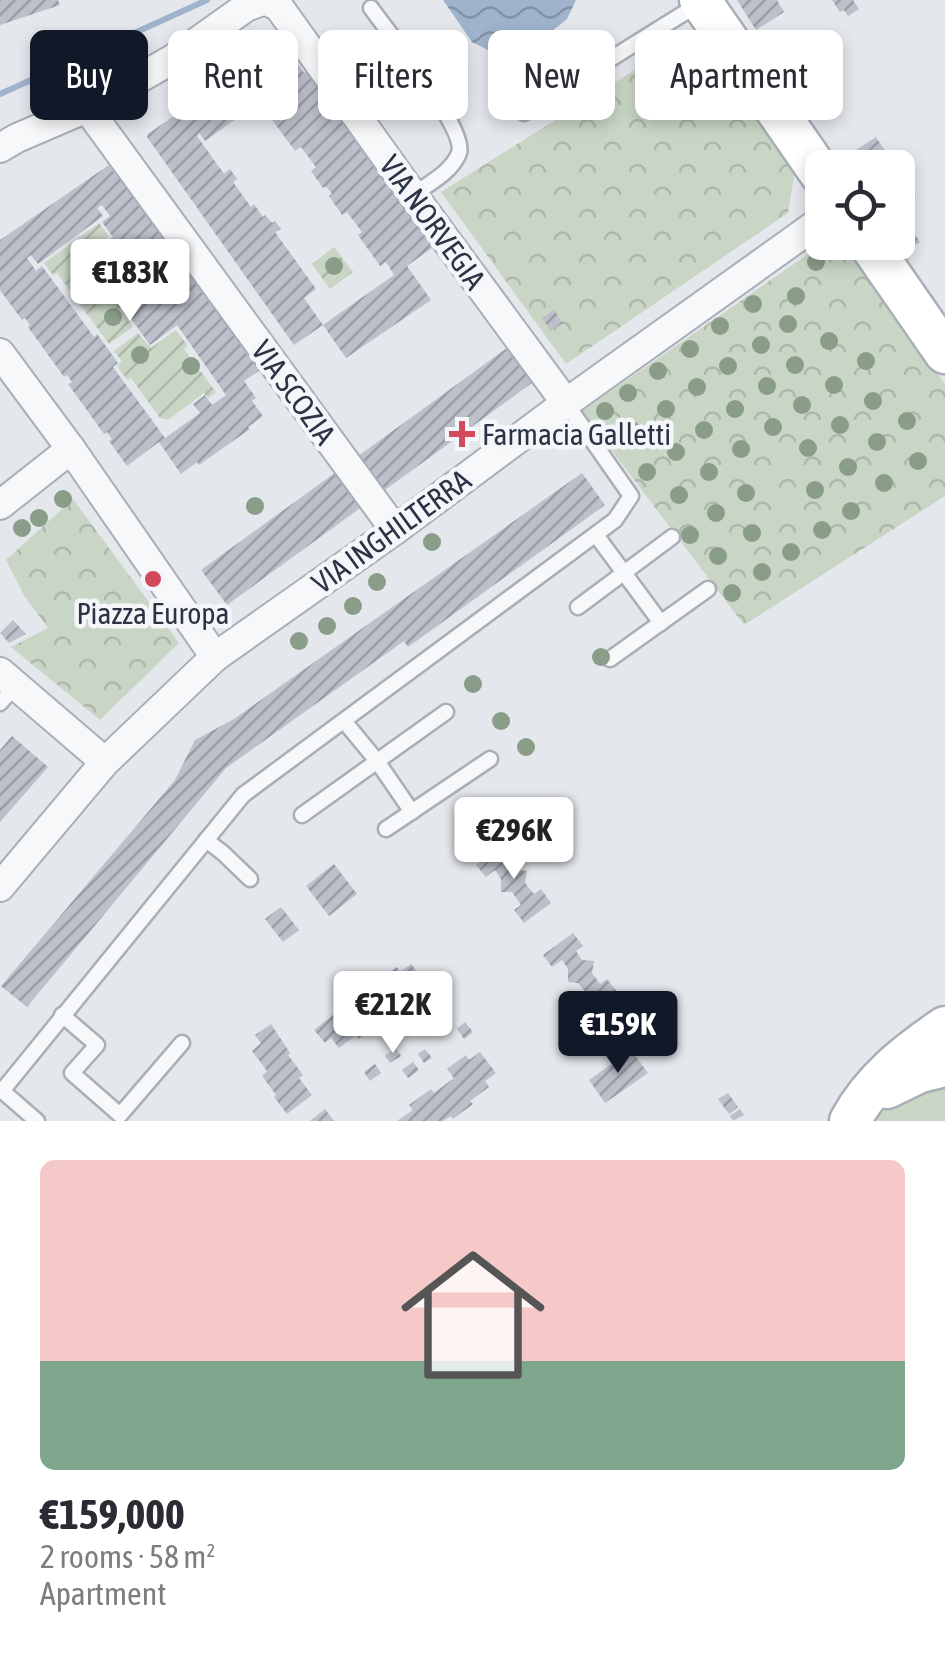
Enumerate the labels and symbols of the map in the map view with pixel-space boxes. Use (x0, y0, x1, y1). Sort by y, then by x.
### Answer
street label: VIA NORVEGIA (373, 149, 493, 296)
pin: €183K (60, 239, 200, 324)
street label: VIA SCOZIA (245, 334, 343, 451)
place label: Farmacia Galletti (482, 417, 671, 451)
marker: Farmacia Galletti (451, 423, 473, 445)
street label: VIA INGHILTERRA (305, 462, 477, 600)
marker: Piazza Europa (142, 568, 164, 590)
place label: Piazza Europa (77, 596, 230, 630)
pin: €296K (444, 797, 584, 882)
pin: €212K (323, 971, 463, 1056)
pin: €159K (548, 991, 688, 1076)

